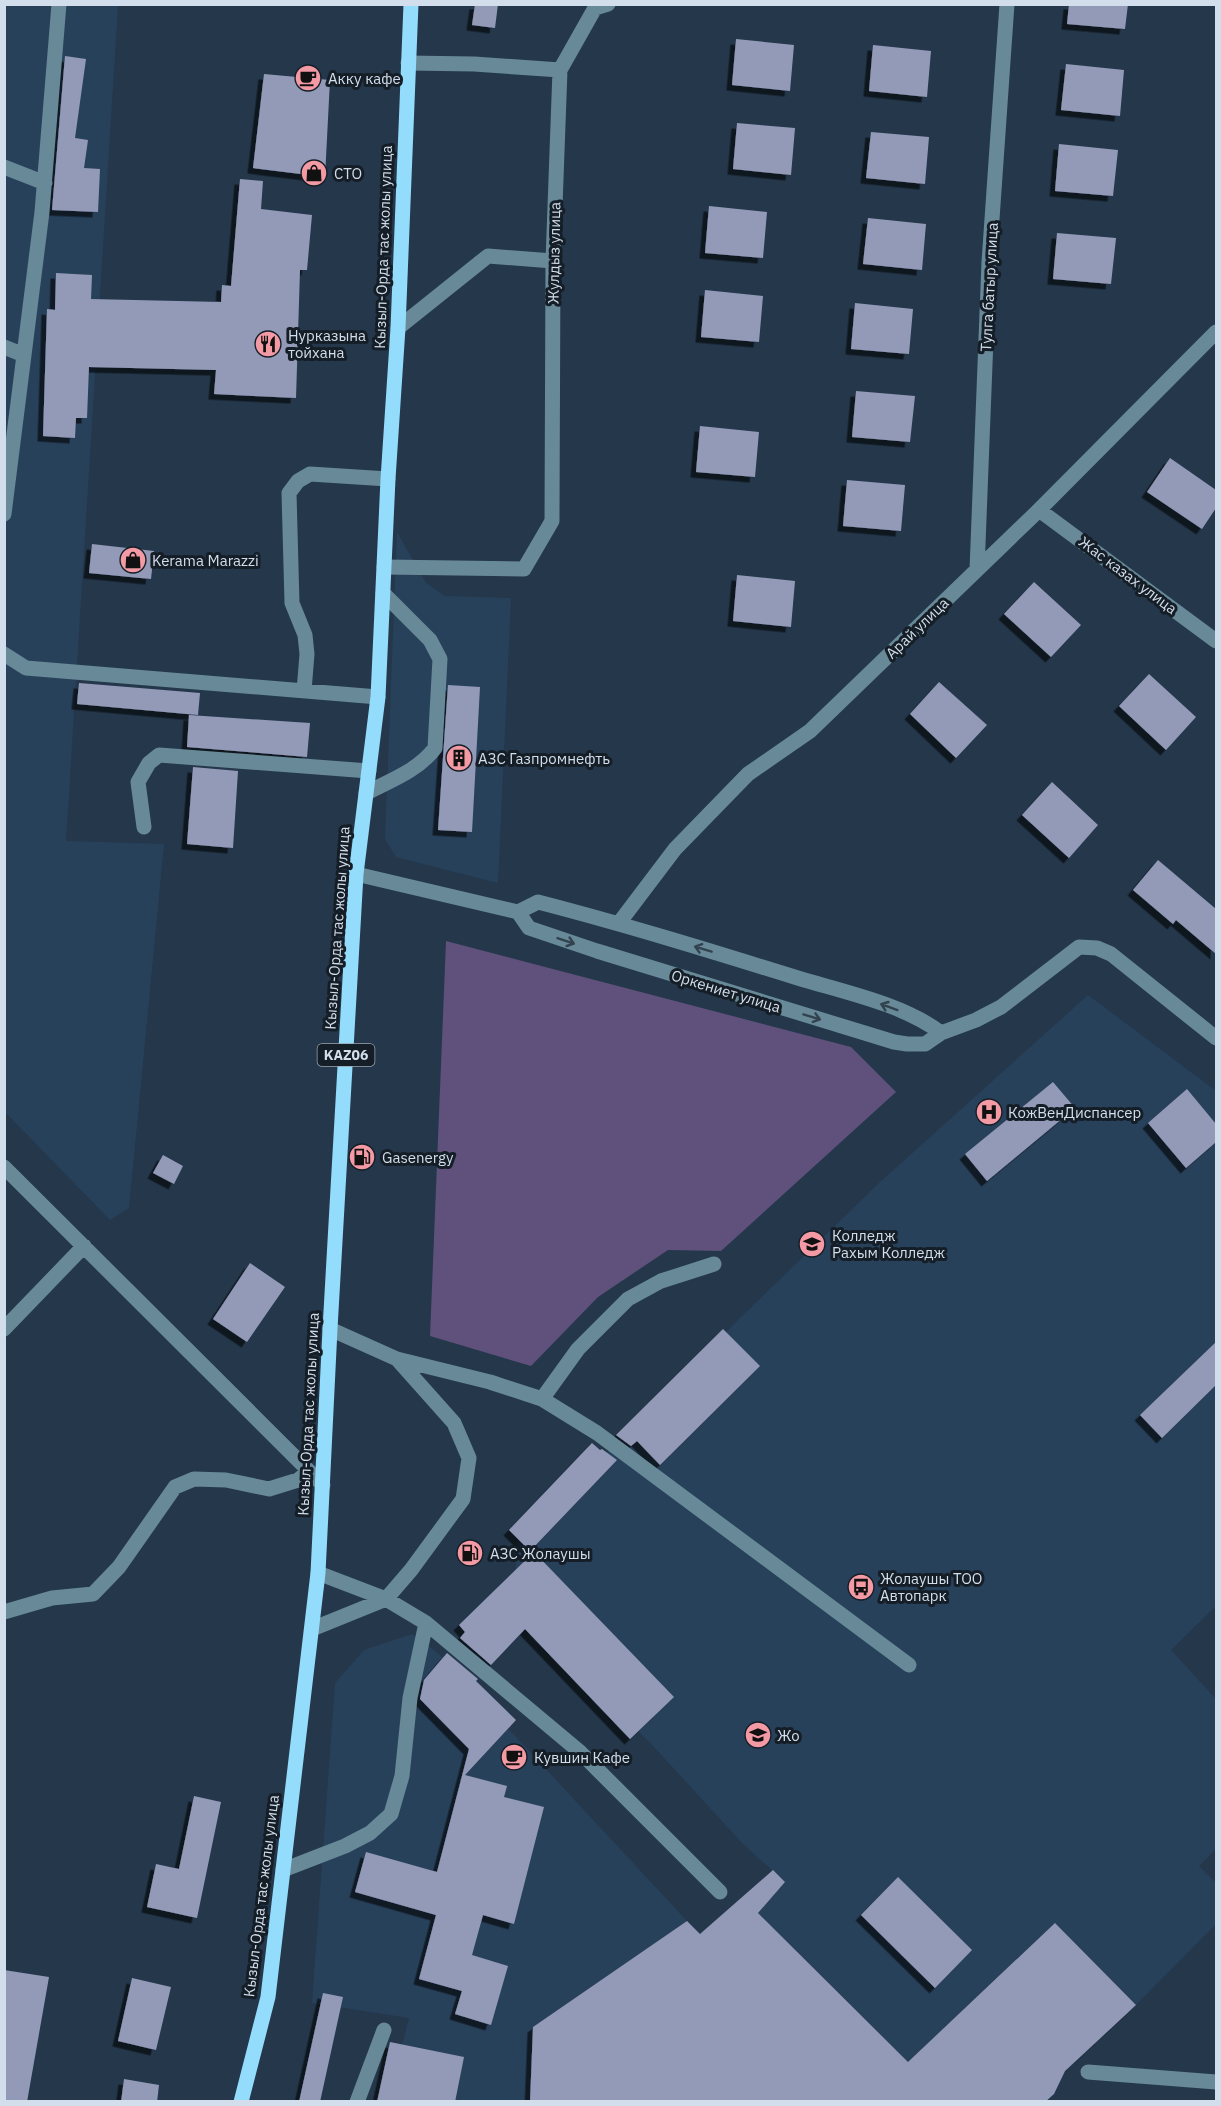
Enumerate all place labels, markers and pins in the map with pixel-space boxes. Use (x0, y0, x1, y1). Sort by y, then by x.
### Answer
cafe icon: Акку кафе (293, 63, 323, 93)
place label: Акку кафе (328, 69, 401, 88)
shop icon: СТО (299, 158, 329, 188)
place label: СТО (334, 164, 362, 183)
place label: Нурказына тойхана (288, 326, 366, 362)
restaurant icon: Нурказына тойхана (253, 329, 283, 359)
shop icon: Kerama Marazzi (118, 545, 148, 575)
place label: Kerama Marazzi (152, 551, 259, 570)
building icon: АЗС Газпромнефть (444, 743, 474, 773)
place label: АЗС Газпромнефть (478, 749, 610, 768)
hospital icon: КожВенДиспансер (974, 1097, 1004, 1127)
place label: КожВенДиспансер (1008, 1103, 1141, 1122)
fuel station icon: Gasenergy (347, 1142, 377, 1172)
place label: Gasenergy (382, 1148, 454, 1167)
place label: Колледж Рахым Колледж (832, 1226, 945, 1262)
school or university icon: Колледж Рахым Колледж (797, 1229, 827, 1259)
fuel station icon: АЗС Жолаушы (455, 1538, 485, 1568)
place label: АЗС Жолаушы (490, 1544, 591, 1563)
place label: Жолаушы ТОО Автопарк (880, 1569, 982, 1605)
bus stop icon: Жолаушы ТОО Автопарк (846, 1572, 876, 1602)
school or university icon: Жо (743, 1720, 773, 1750)
place label: Жо (777, 1726, 800, 1745)
cafe icon: Кувшин Кафе (499, 1742, 529, 1772)
place label: Кувшин Кафе (534, 1748, 630, 1767)

